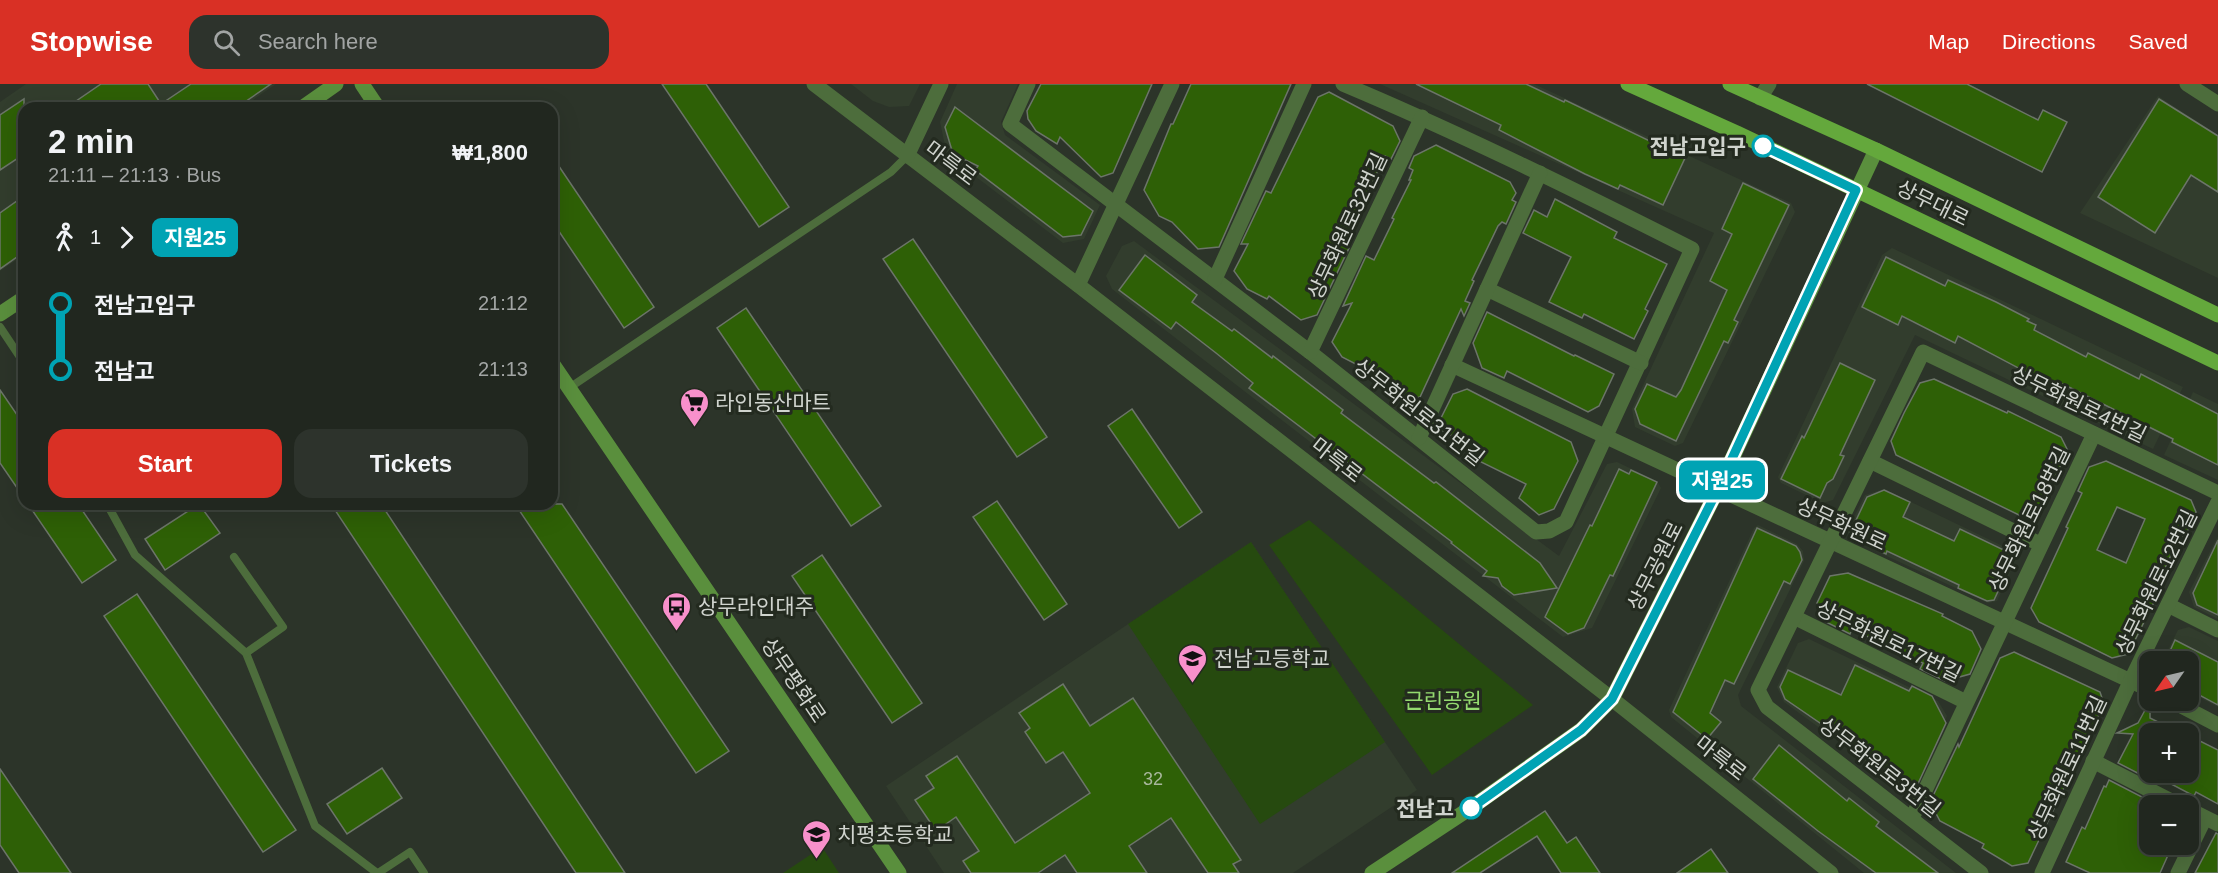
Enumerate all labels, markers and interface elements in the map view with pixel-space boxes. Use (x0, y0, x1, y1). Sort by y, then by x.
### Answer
search box (189, 15, 609, 69)
text: Stopwise (30, 26, 153, 57)
icon: search (210, 26, 243, 59)
text: Search here (258, 29, 378, 54)
text: Map (1928, 30, 1969, 53)
text: Directions (2002, 30, 2095, 53)
text: Saved (2128, 30, 2188, 53)
text: 2 min (48, 123, 134, 160)
place label: 전남고입구 (1649, 135, 1746, 158)
marker: 전남고입구 (1752, 135, 1774, 157)
street label: 마륵로 (921, 136, 981, 190)
text: ₩1,800 (452, 140, 528, 165)
street label: 상무화원로32번길 (1303, 149, 1391, 303)
text: 21:11 – 21:13 · Bus (48, 164, 221, 186)
street label: 상무대로 (1893, 176, 1973, 230)
icon: walk (48, 221, 81, 254)
icon: forward (110, 221, 143, 254)
text: 1 (90, 226, 101, 248)
text: 지원25 (164, 226, 226, 249)
text: 21:12 (478, 292, 528, 314)
text: 전남고입구 (94, 293, 195, 318)
street label: 상무화원로31번길 (1349, 354, 1489, 470)
text: 21:13 (478, 358, 528, 380)
text: 전남고 (94, 359, 155, 384)
street label: 상무화원로4번길 (2008, 361, 2150, 447)
supermarket icon: 라인동산마트 (678, 386, 710, 428)
place label: 라인동산마트 (715, 391, 831, 414)
button: Start (48, 429, 282, 498)
button: Tickets (294, 429, 528, 498)
street label: 마륵로 (1307, 433, 1367, 487)
street label: 상무화원로18번길 (1984, 443, 2074, 595)
line badge: 지원25 (1680, 460, 1764, 500)
text: 지원25 (1691, 469, 1753, 492)
street label: 상무화원로 (1793, 493, 1891, 555)
street label: 상무화원로12번길 (2111, 506, 2201, 658)
street label: 상무공원로 (1623, 518, 1687, 614)
bus stop icon: 상무라인대주 (661, 590, 693, 632)
place label: 상무라인대주 (698, 595, 814, 618)
street label: 상무화원로17번길 (1813, 596, 1965, 686)
street label: 상무평화로 (757, 634, 831, 726)
school or university icon: 전남고등학교 (1177, 642, 1209, 684)
place label: 전남고등학교 (1214, 647, 1330, 670)
north arrow (2139, 651, 2199, 711)
map controls (2139, 651, 2199, 855)
park label: 근린공원 (1404, 689, 1482, 712)
street label: 상무화원로11번길 (2023, 692, 2111, 844)
street label: 상무화원로3번길 (1815, 713, 1945, 821)
button: + (2139, 723, 2199, 783)
street label: 마륵로 (1691, 731, 1751, 785)
house number: 32 (1143, 769, 1163, 789)
button: − (2139, 795, 2199, 855)
place label: 전남고 (1396, 797, 1454, 820)
marker: 전남고 (1460, 797, 1482, 819)
school or university icon: 치평초등학교 (800, 818, 832, 860)
place label: 치평초등학교 (837, 823, 953, 846)

